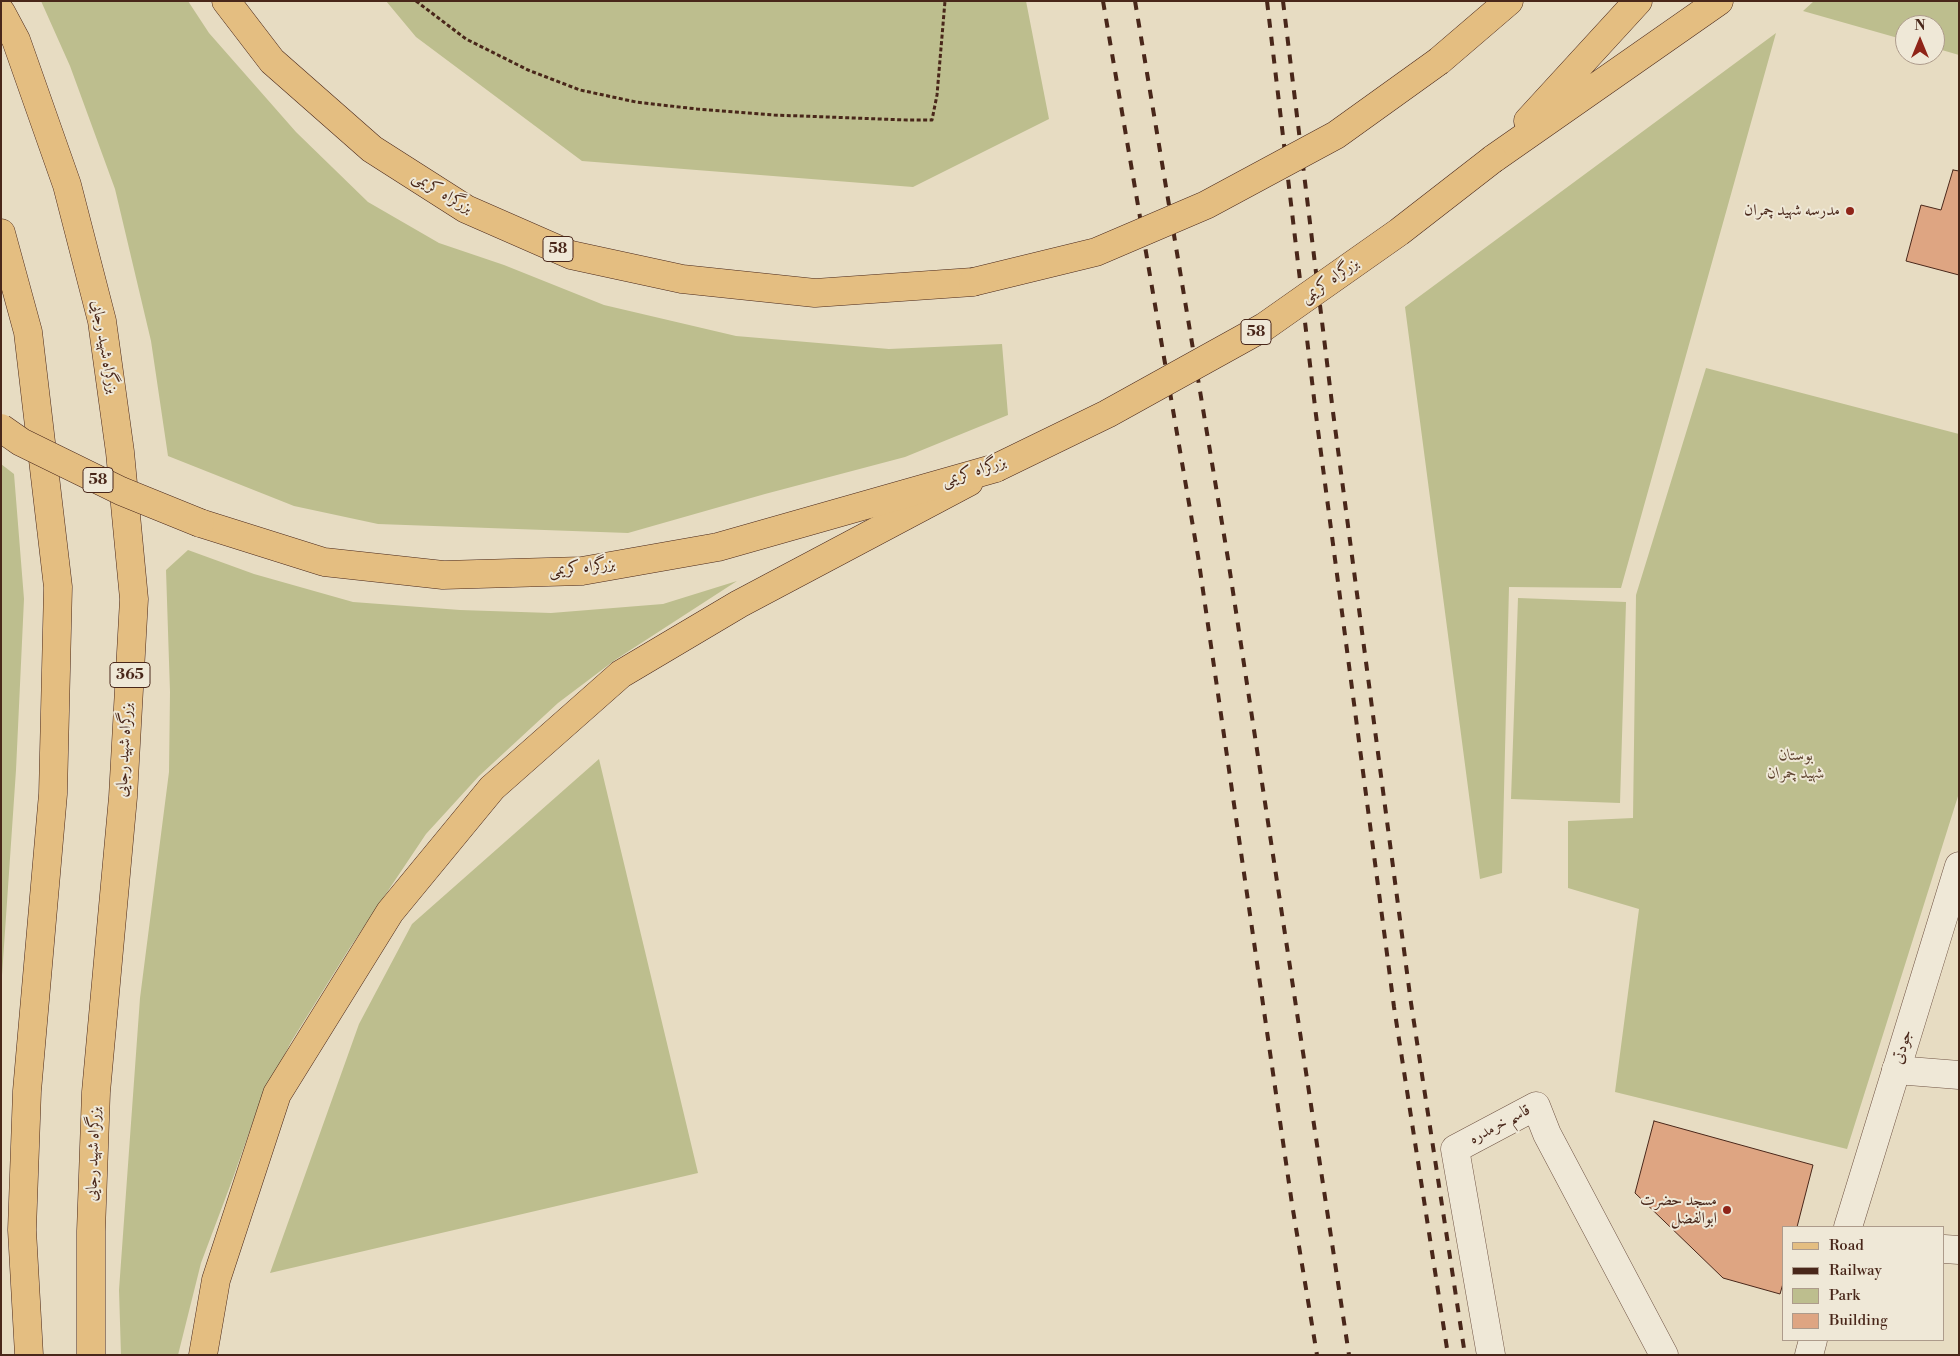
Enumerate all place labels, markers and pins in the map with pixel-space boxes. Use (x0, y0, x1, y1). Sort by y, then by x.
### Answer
place label: مدرسه شهید چمران (1744, 201, 1840, 221)
marker: مدرسه شهید چمران (1844, 205, 1856, 217)
place label: مسجد حضرت ابوالفضل (1640, 1191, 1717, 1229)
marker: مسجد حضرت ابوالفضل (1721, 1204, 1733, 1216)

